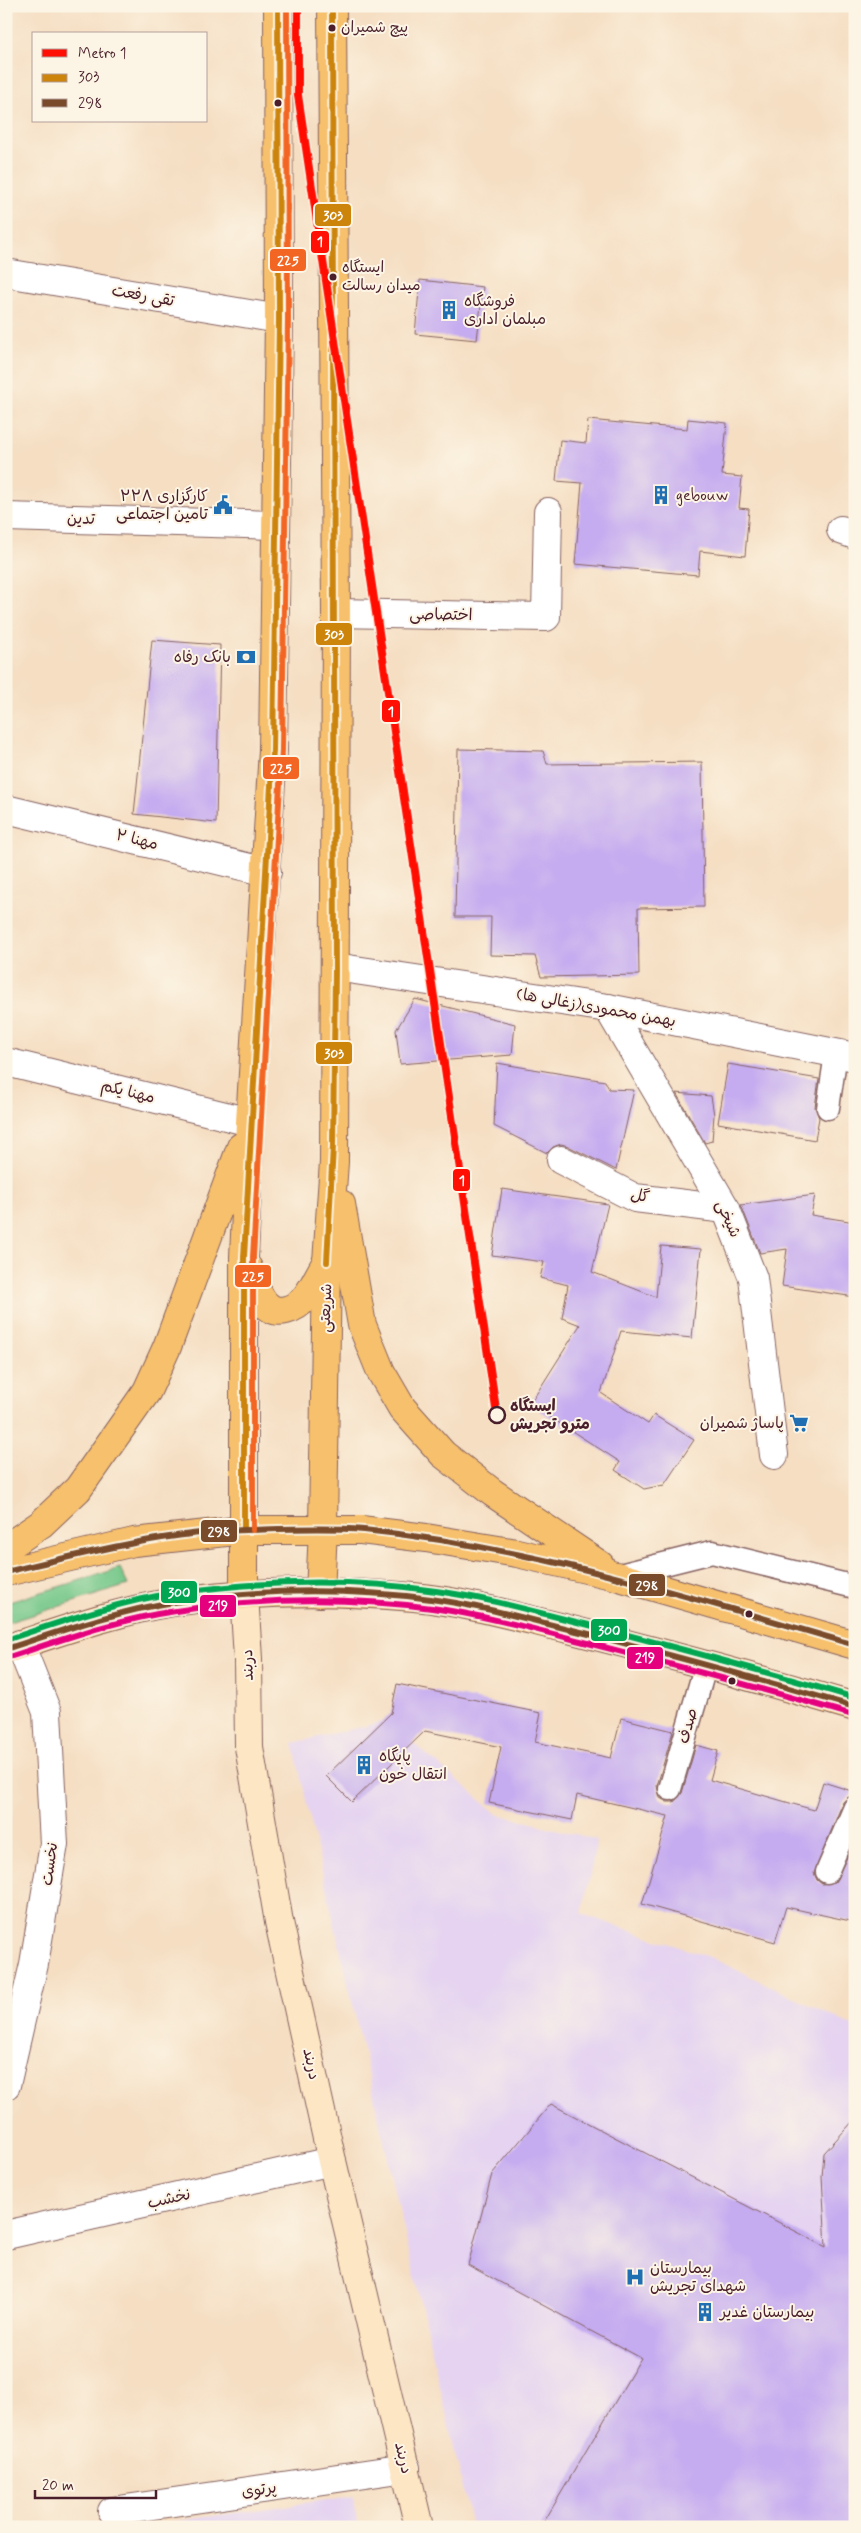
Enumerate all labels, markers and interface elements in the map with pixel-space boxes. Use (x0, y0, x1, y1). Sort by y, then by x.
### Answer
place label: پیچ شمیران (341, 18, 408, 38)
marker: پیچ شمیران (327, 23, 337, 33)
legend (32, 32, 208, 122)
text: Metro 1 (78, 44, 127, 64)
text: 303 (78, 68, 99, 88)
text: 298 (78, 94, 102, 114)
unlabelled marker (273, 98, 283, 108)
line badge: 303 (314, 203, 352, 227)
text: 303 (323, 207, 343, 225)
line badge: 1 (310, 230, 330, 254)
text: 1 (317, 233, 323, 251)
line badge: 225 (269, 248, 307, 272)
text: 225 (277, 252, 299, 270)
place label: ایستگاه میدان رسالت (342, 258, 420, 296)
marker: ایستگاه میدان رسالت (328, 272, 338, 282)
street label: تقی رفعت (110, 280, 176, 312)
place label: فروشگاه مبلمان اداری (464, 291, 546, 330)
building icon: فروشگاه مبلمان اداری (438, 299, 460, 321)
building icon: gebouw (650, 484, 672, 506)
place label: gebouw (676, 485, 729, 506)
place label: کارگزاری ٣٣٨ تامین اجتماعی (116, 486, 208, 525)
public building icon: کارگزاری ٣٣٨ تامین اجتماعی (212, 494, 234, 516)
street label: تدین (67, 508, 96, 530)
street label: اختصاصی (409, 604, 473, 626)
line badge: 303 (315, 622, 353, 646)
text: 303 (324, 626, 344, 644)
bank icon: بانک رفاه (235, 646, 257, 668)
place label: بانک رفاه (174, 647, 231, 668)
line badge: 1 (381, 699, 401, 723)
text: 1 (388, 703, 394, 721)
line badge: 225 (262, 756, 300, 780)
text: 225 (270, 760, 292, 778)
street label: مهنا ۲ (114, 825, 160, 855)
street label: بهمن محمودی(زغالی ها) (514, 984, 678, 1032)
line badge: 303 (315, 1041, 353, 1065)
text: 303 (324, 1045, 344, 1063)
street label: مهنا یکم (99, 1075, 157, 1110)
line badge: 1 (452, 1168, 471, 1192)
text: 1 (459, 1172, 465, 1190)
street label: گل (629, 1184, 652, 1208)
street label: شیخی (711, 1197, 745, 1241)
line badge: 225 (234, 1264, 272, 1288)
text: 225 (242, 1268, 264, 1286)
street label: شریعتی (315, 1283, 337, 1333)
place label: ایستگاه مترو تجریش (510, 1396, 590, 1435)
marker: ایستگاه مترو تجریش (488, 1406, 506, 1424)
supermarket icon: پاساژ شمیران (788, 1412, 810, 1434)
place label: پاساژ شمیران (700, 1413, 784, 1434)
line badge: 298 (200, 1519, 238, 1543)
text: 298 (208, 1523, 230, 1541)
line badge: 298 (628, 1573, 666, 1597)
text: 298 (636, 1577, 658, 1595)
line badge: 300 (160, 1580, 198, 1604)
text: 300 (168, 1584, 190, 1602)
line badge: 219 (199, 1594, 237, 1618)
text: 219 (208, 1597, 228, 1615)
unlabelled marker (744, 1609, 754, 1619)
line badge: 300 (590, 1618, 628, 1642)
text: 300 (598, 1622, 620, 1640)
line badge: 219 (626, 1646, 664, 1670)
street label: دربند (237, 1649, 259, 1681)
text: 219 (635, 1649, 655, 1667)
unlabelled marker (727, 1676, 737, 1686)
street label: صدف (673, 1706, 703, 1746)
place label: پایگاه انتقال خون (379, 1746, 447, 1785)
building icon: پایگاه انتقال خون (353, 1754, 375, 1776)
street label: نخست (37, 1841, 63, 1887)
street label: دربند (297, 2046, 325, 2082)
street label: نخشب (145, 2184, 193, 2214)
place label: بیمارستان شهدای تجریش (650, 2258, 746, 2297)
hospital icon: بیمارستان شهدای تجریش (624, 2266, 646, 2288)
building icon: بیمارستان غدیر (694, 2301, 716, 2323)
place label: بیمارستان غدیر (718, 2302, 814, 2323)
street label: دربند (389, 2440, 417, 2476)
scale bar (35, 2468, 156, 2500)
text: 20 m (42, 2476, 74, 2496)
street label: پرتوی (240, 2477, 278, 2503)

